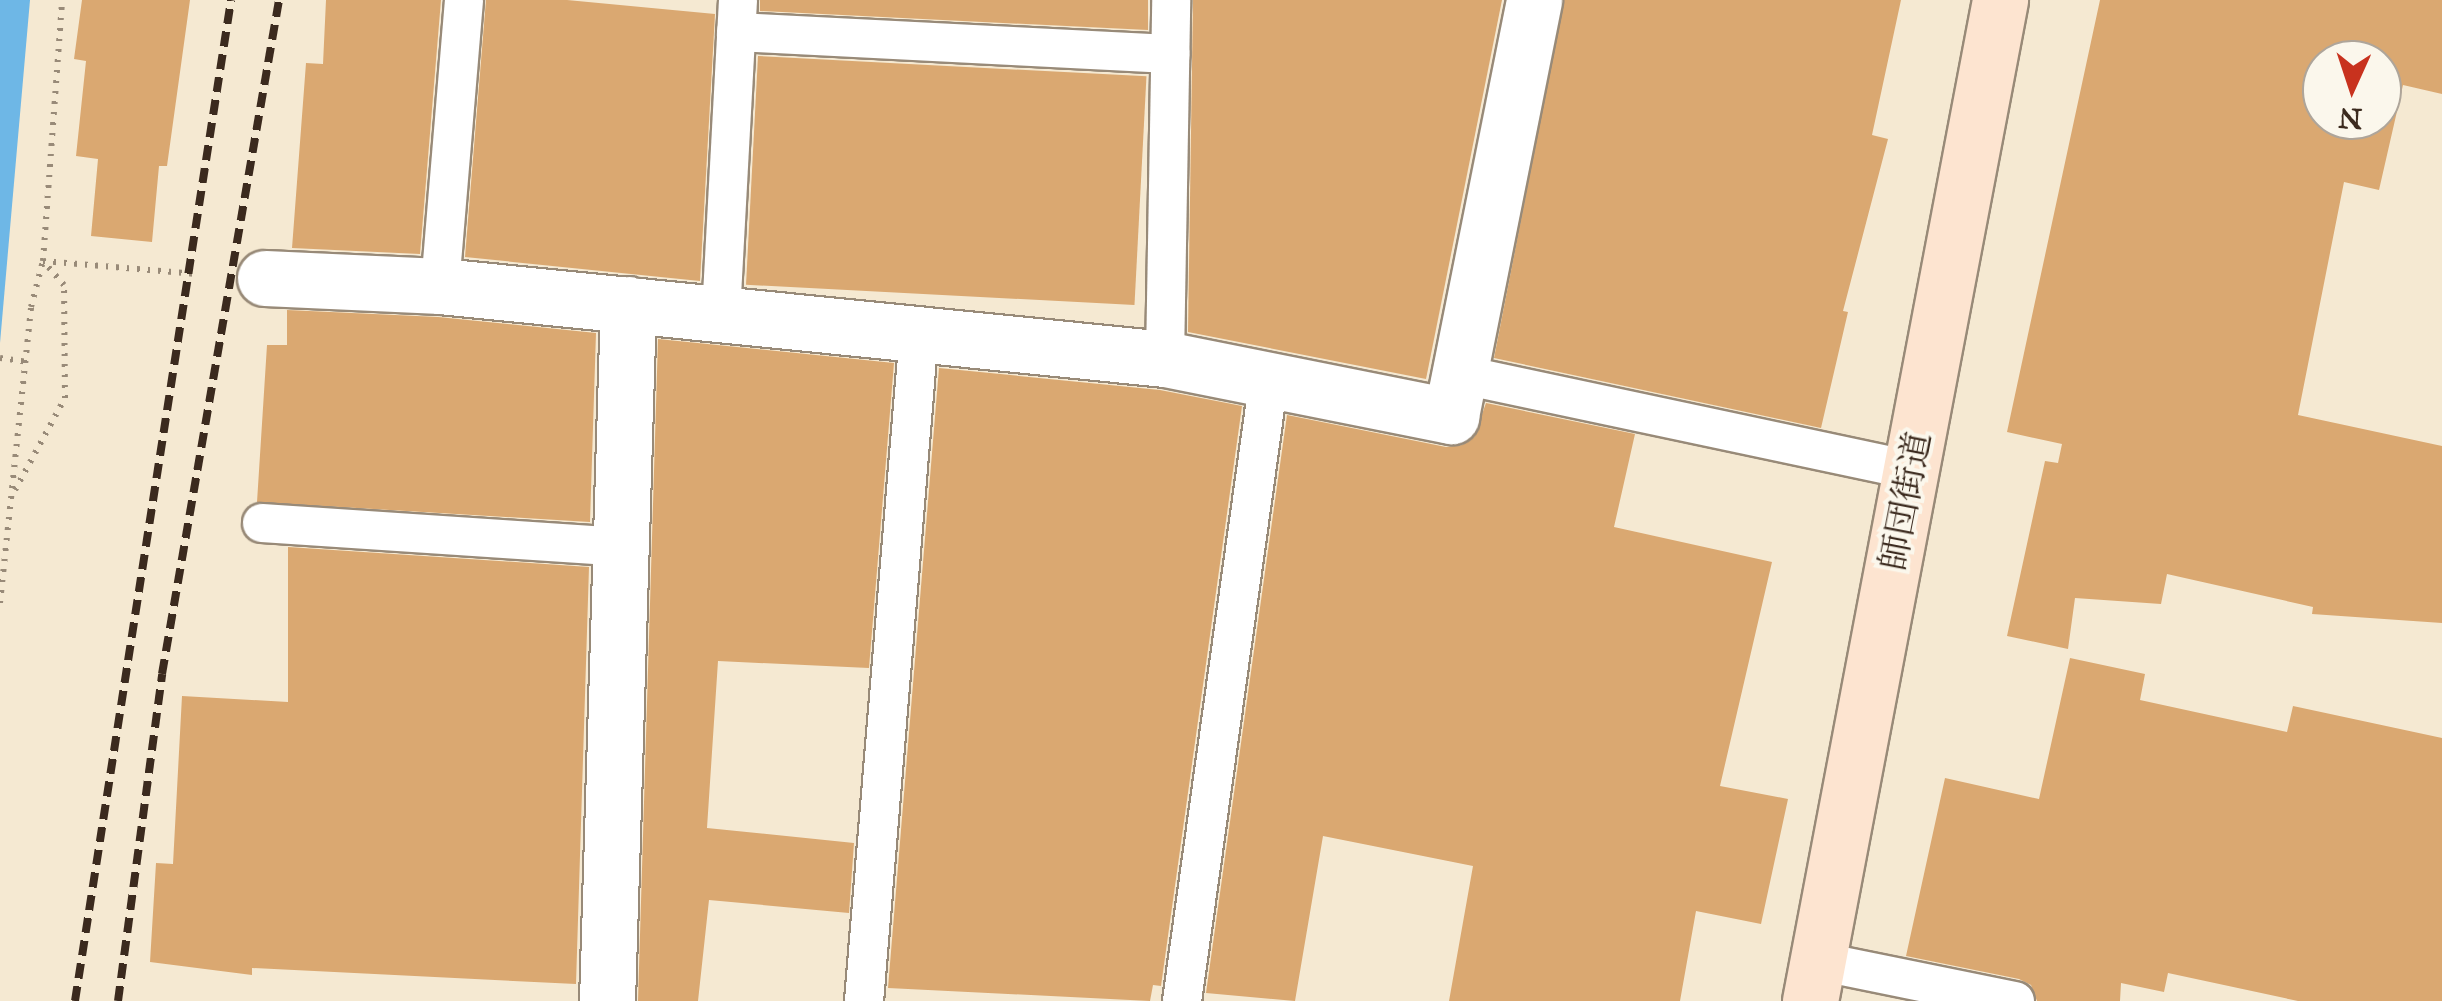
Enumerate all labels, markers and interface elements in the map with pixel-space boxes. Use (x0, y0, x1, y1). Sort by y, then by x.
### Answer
north arrow (2302, 40, 2402, 140)
text: N (2338, 100, 2363, 137)
street label: 師団街道 (1872, 428, 1940, 574)

